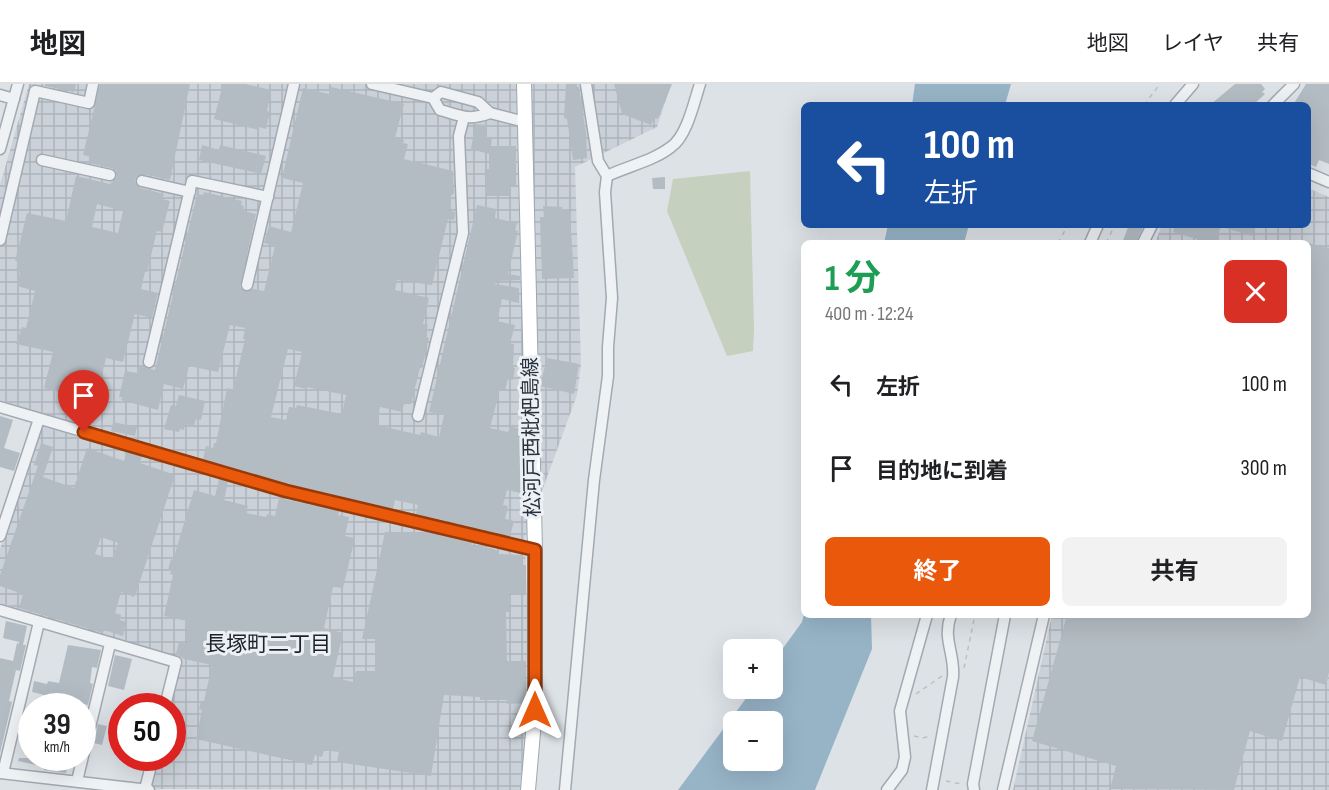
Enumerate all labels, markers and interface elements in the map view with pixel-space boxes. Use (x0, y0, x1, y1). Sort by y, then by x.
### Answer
text: 地図 (30, 28, 86, 61)
text: 地図 (1087, 31, 1129, 56)
text: レイヤ (1162, 31, 1224, 56)
text: 共有 (1257, 31, 1299, 56)
text: 100 m (924, 120, 1015, 171)
icon: left (825, 126, 903, 204)
text: 左折 (924, 178, 978, 210)
text: 1 分 (825, 258, 881, 301)
button: close (1224, 260, 1287, 323)
text: 400 m · 12:24 (825, 302, 913, 326)
street label: 松河戸西枇杷島線 (519, 357, 545, 517)
icon: left (825, 368, 858, 401)
pin (58, 370, 109, 432)
text: 100 m (1242, 371, 1287, 398)
text: 左折 (876, 374, 920, 401)
icon: arrive (67, 379, 100, 412)
icon: arrive (825, 452, 858, 485)
text: 300 m (1241, 455, 1287, 482)
text: 目的地に到着 (876, 458, 1008, 485)
button: 終了 (825, 537, 1050, 606)
button: 共有 (1062, 537, 1287, 606)
district label: 長塚町二丁目 (205, 632, 331, 657)
map controls (723, 639, 783, 771)
button: + (723, 639, 783, 699)
position arrow (503, 678, 567, 742)
speed limit sign: 50 (108, 693, 186, 771)
text: 39 (43, 707, 71, 743)
button: − (723, 711, 783, 771)
text: km/h (44, 738, 70, 757)

